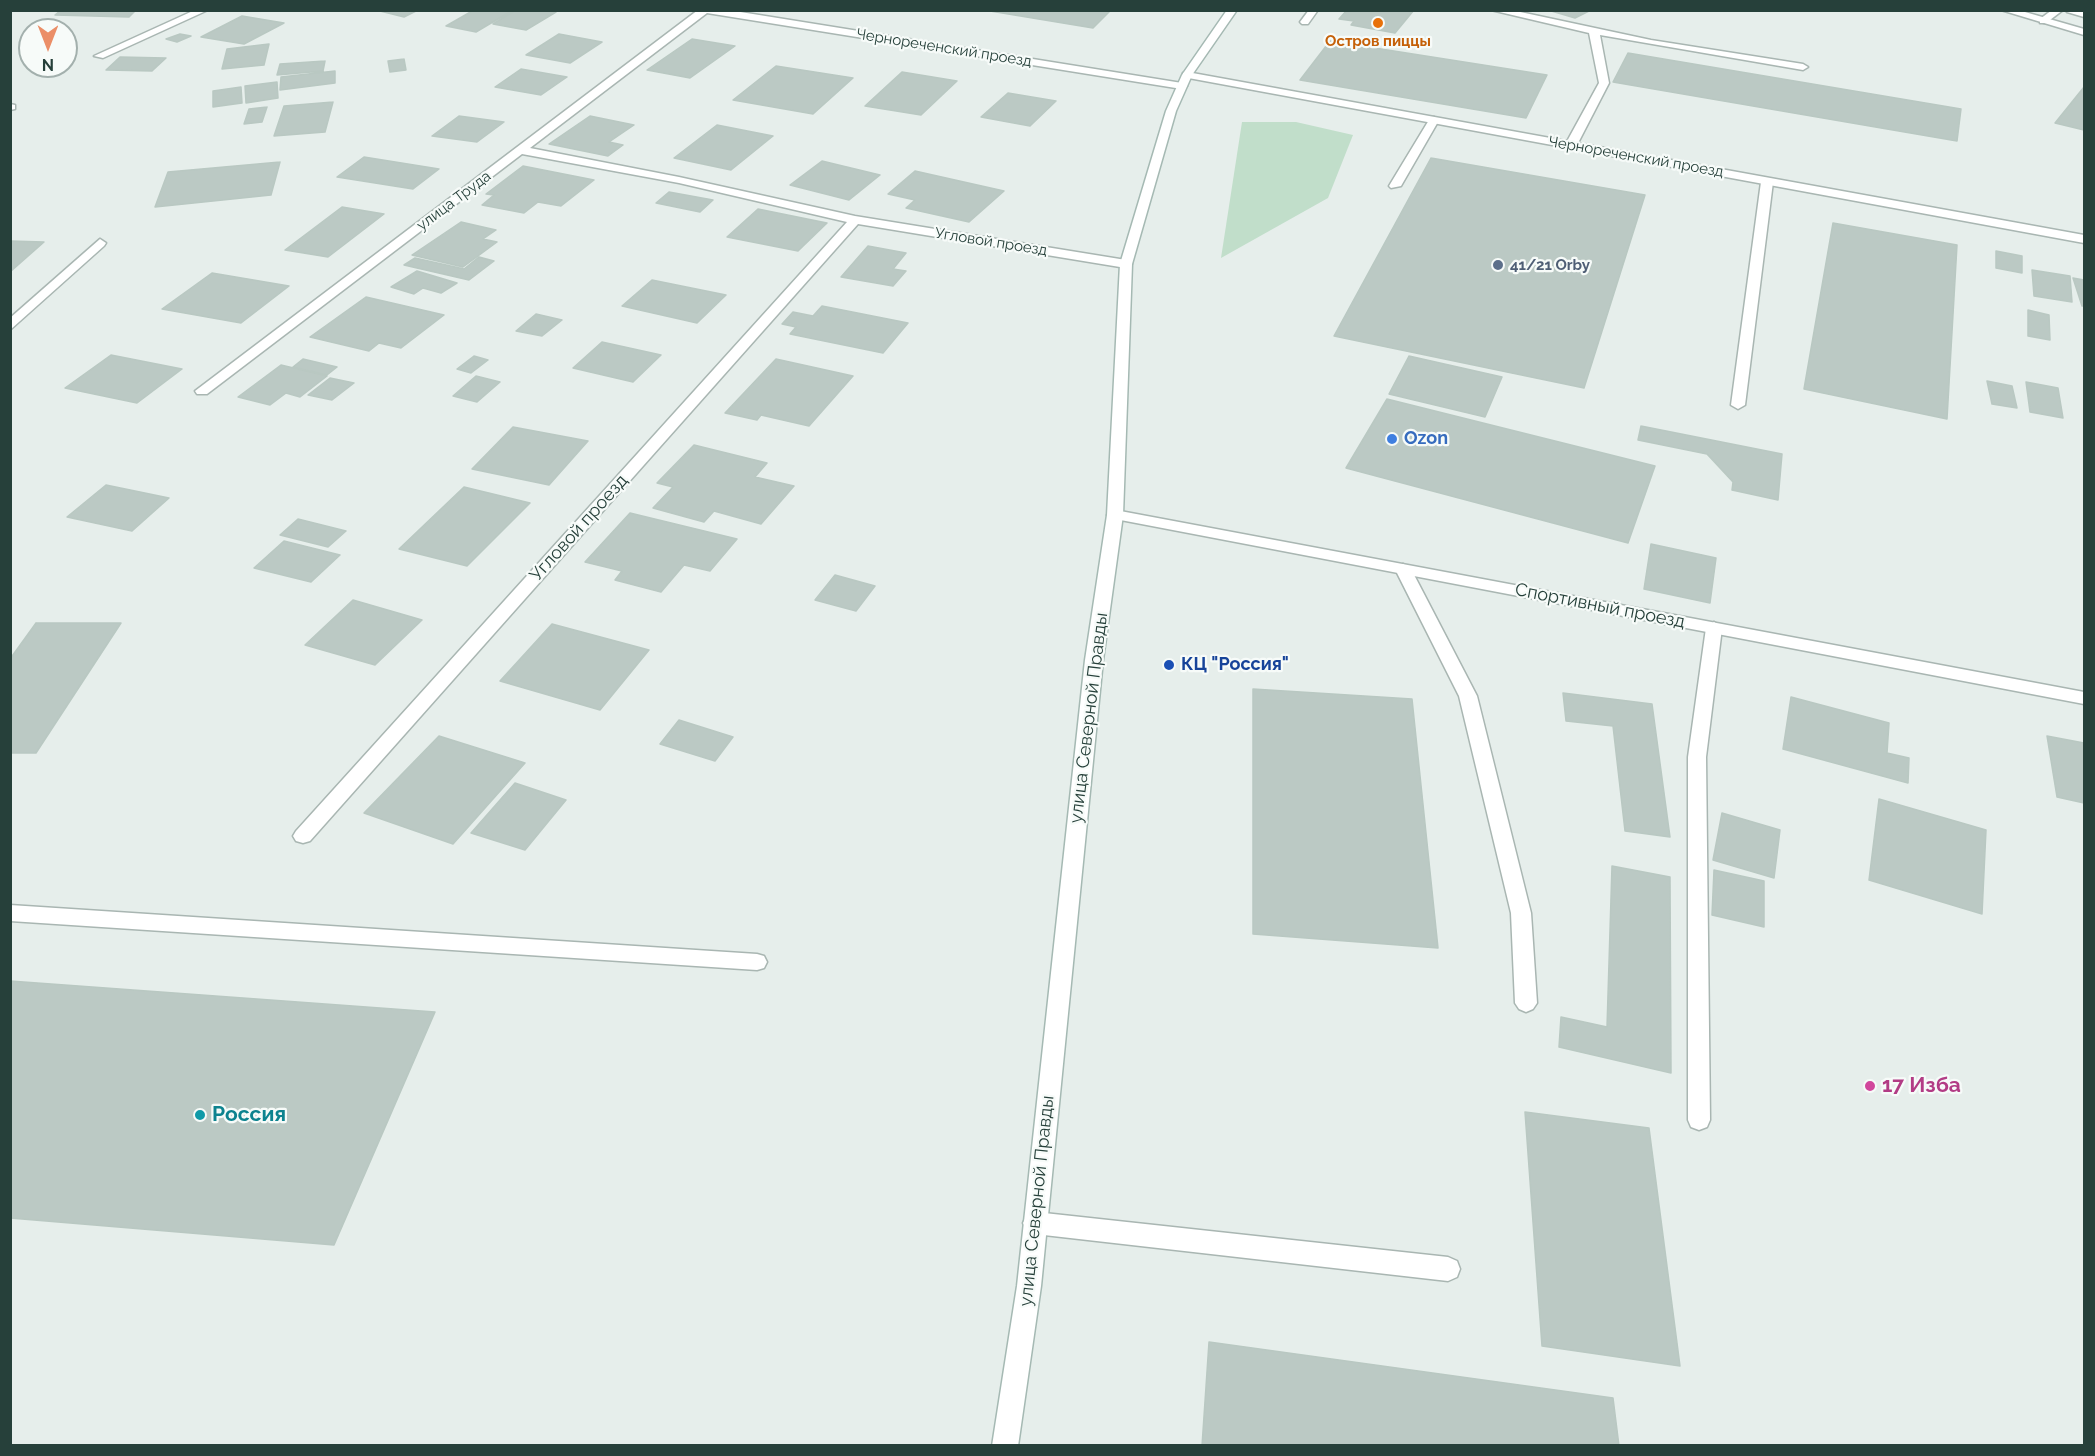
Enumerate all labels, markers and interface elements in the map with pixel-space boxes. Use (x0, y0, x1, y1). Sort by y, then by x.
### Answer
marker: Остров пиццы (1371, 16, 1385, 30)
north arrow (18, 18, 78, 78)
street label: Чернореченский проезд (855, 25, 1033, 71)
place label: Остров пиццы (1325, 32, 1431, 50)
text: N (42, 55, 54, 74)
street label: Чернореченский проезд (1547, 133, 1725, 181)
street label: улица Труда (413, 167, 495, 235)
street label: Угловой проезд (934, 224, 1048, 260)
place label: 41/21 Orby (1510, 256, 1590, 274)
marker: 41/21 Orby (1491, 258, 1505, 272)
place label: Ozon (1404, 428, 1448, 450)
marker: Ozon (1385, 432, 1399, 446)
street label: Угловой проезд (525, 470, 633, 586)
street label: Спортивный проезд (1513, 579, 1687, 633)
street label: улица Северной Правды (1065, 611, 1113, 825)
place label: КЦ "Россия" (1181, 654, 1289, 676)
marker: КЦ "Россия" (1162, 658, 1176, 672)
place label: 17 Изба (1882, 1073, 1961, 1099)
marker: 17 Изба (1863, 1079, 1877, 1093)
street label: улица Северной Правды (1015, 1094, 1059, 1308)
place label: Россия (212, 1102, 286, 1128)
marker: Россия (193, 1108, 207, 1122)

